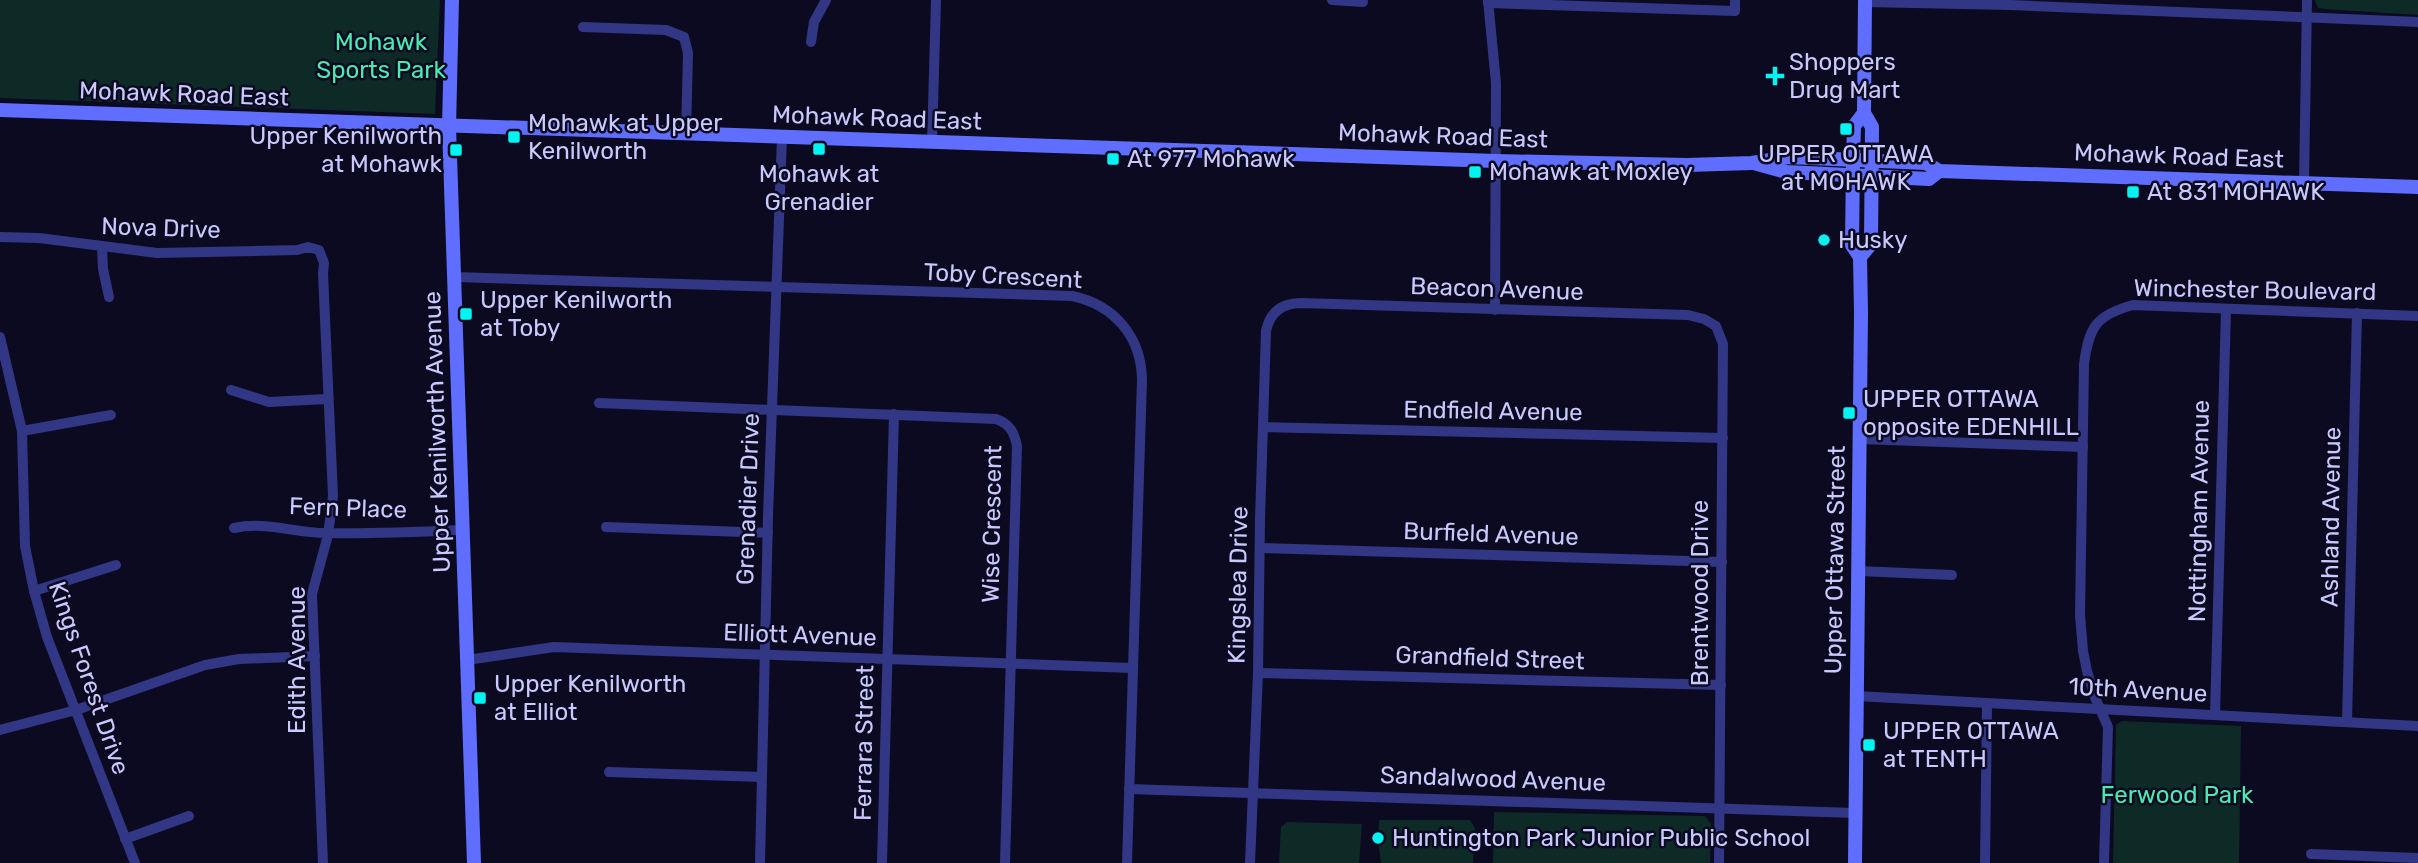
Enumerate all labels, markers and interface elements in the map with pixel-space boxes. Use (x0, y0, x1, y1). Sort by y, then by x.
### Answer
park label: Mohawk Sports Park (316, 28, 446, 84)
place label: Shoppers Drug Mart (1789, 48, 1900, 104)
marker: Shoppers Drug Mart (1767, 68, 1783, 84)
street label: Mohawk Road East (79, 76, 289, 112)
street label: Mohawk Road East (772, 100, 982, 136)
place label: Mohawk at Upper Kenilworth (528, 109, 722, 165)
street label: Mohawk Road East (1338, 118, 1548, 154)
marker: UPPER OTTAWA at MOHAWK (1838, 121, 1854, 137)
place label: Upper Kenilworth at Mohawk (250, 122, 443, 178)
marker: Mohawk at Upper Kenilworth (506, 129, 522, 145)
street label: Mohawk Road East (2074, 138, 2284, 174)
place label: UPPER OTTAWA at MOHAWK (1758, 140, 1934, 196)
marker: Mohawk at Grenadier (811, 141, 827, 157)
marker: Upper Kenilworth at Mohawk (448, 142, 464, 158)
place label: At 977 Mohawk (1127, 145, 1295, 173)
marker: At 977 Mohawk (1105, 151, 1121, 167)
place label: Mohawk at Moxley (1489, 158, 1693, 186)
place label: Mohawk at Grenadier (759, 160, 879, 216)
marker: Mohawk at Moxley (1467, 164, 1483, 180)
place label: At 831 MOHAWK (2147, 178, 2325, 206)
marker: At 831 MOHAWK (2125, 184, 2141, 200)
street label: Nova Drive (101, 212, 221, 244)
place label: Husky (1838, 226, 1907, 254)
marker: Husky (1816, 232, 1832, 248)
street label: Toby Crescent (923, 258, 1083, 294)
street label: Beacon Avenue (1410, 272, 1584, 306)
street label: Winchester Boulevard (2133, 274, 2377, 306)
place label: Upper Kenilworth at Toby (480, 286, 672, 342)
street label: Upper Kenilworth Avenue (418, 291, 456, 573)
marker: Upper Kenilworth at Toby (458, 306, 474, 322)
place label: UPPER OTTAWA opposite EDENHILL (1863, 385, 2079, 441)
street label: Endfield Avenue (1403, 395, 1583, 427)
street label: Nottingham Avenue (2183, 400, 2215, 622)
marker: UPPER OTTAWA opposite EDENHILL (1841, 405, 1857, 421)
street label: Grenadier Drive (731, 412, 765, 586)
street label: Ashland Avenue (2315, 427, 2347, 607)
street label: Wise Crescent (977, 445, 1007, 603)
street label: Upper Ottawa Street (1819, 445, 1851, 675)
street label: Fern Place (289, 492, 407, 524)
street label: Brentwood Drive (1686, 500, 1714, 686)
street label: Kingslea Drive (1223, 506, 1253, 664)
street label: Burfield Avenue (1403, 517, 1579, 551)
street label: Kings Forest Drive (43, 578, 135, 778)
street label: Edith Avenue (283, 586, 311, 734)
street label: Elliott Avenue (723, 618, 877, 652)
street label: Grandfield Street (1395, 641, 1585, 675)
street label: Ferrara Street (849, 665, 879, 821)
place label: Upper Kenilworth at Elliot (494, 670, 686, 726)
street label: 10th Avenue (2068, 672, 2208, 708)
marker: Upper Kenilworth at Elliot (472, 690, 488, 706)
place label: UPPER OTTAWA at TENTH (1883, 717, 2059, 773)
marker: UPPER OTTAWA at TENTH (1861, 737, 1877, 753)
street label: Sandalwood Avenue (1380, 761, 1606, 797)
park label: Ferwood Park (2101, 781, 2254, 809)
place label: Huntington Park Junior Public School (1392, 824, 1810, 852)
marker: Huntington Park Junior Public School (1370, 830, 1386, 846)

